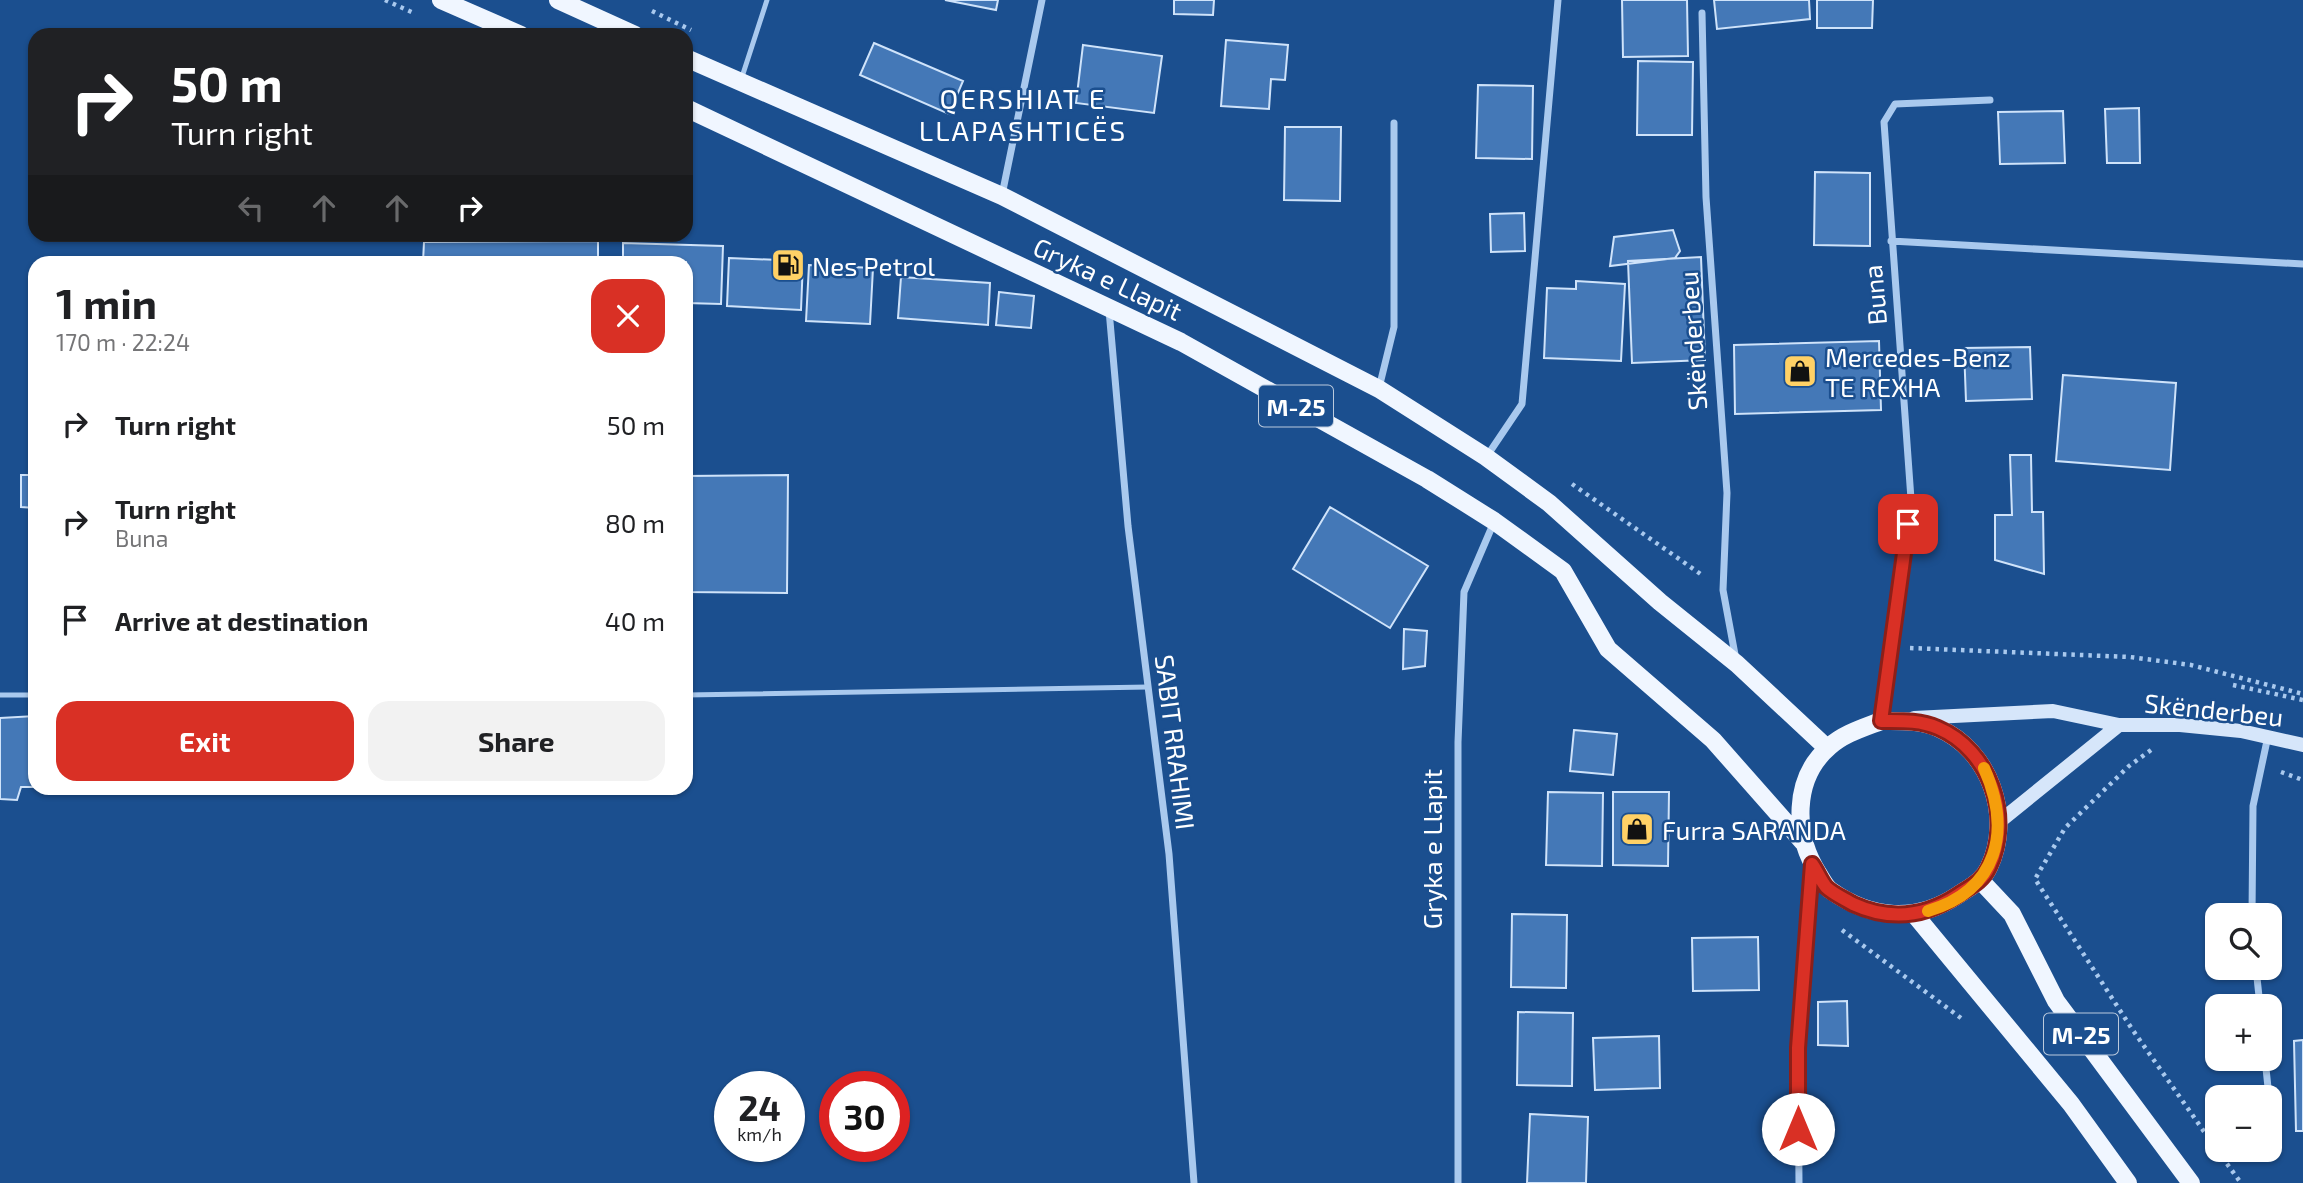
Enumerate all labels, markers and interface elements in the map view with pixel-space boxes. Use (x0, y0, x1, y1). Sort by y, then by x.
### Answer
text: 50 m (171, 53, 283, 112)
icon: right (56, 56, 147, 147)
district label: QERSHIAT E LLAPASHTICËS (919, 81, 1127, 147)
text: Turn right (171, 113, 313, 151)
icon: left (232, 189, 270, 227)
icon: ahead (305, 189, 343, 227)
icon: ahead (378, 189, 416, 227)
icon: right (451, 189, 489, 227)
street label: Gryka e Llapit (1029, 230, 1187, 326)
fuel station icon: Nes Petrol (769, 246, 807, 284)
place label: Nes Petrol (812, 250, 935, 281)
street label: Buna (1856, 264, 1892, 326)
street label: Skënderbeu (1672, 270, 1712, 412)
text: 1 min (56, 277, 157, 327)
button: close (591, 279, 665, 353)
text: 170 m · 22:24 (56, 328, 190, 356)
place label: Mercedes-Benz TE REXHA (1825, 341, 2011, 402)
shop icon: Mercedes-Benz TE REXHA (1781, 352, 1819, 390)
road number: M-25 (1259, 386, 1333, 426)
icon: right (56, 405, 94, 443)
text: Turn right (115, 409, 236, 440)
text: 50 m (607, 409, 665, 440)
text: Turn right (115, 493, 236, 524)
pin (1878, 494, 1938, 554)
icon: right (56, 503, 94, 541)
icon: arrive (1889, 505, 1927, 543)
text: 80 m (605, 507, 665, 538)
text: Buna (115, 524, 168, 552)
icon: arrive (56, 601, 94, 639)
text: Arrive at destination (115, 605, 368, 636)
text: 40 m (605, 605, 665, 636)
street label: SABIT RRAHIMI (1150, 653, 1202, 831)
street label: Skënderbeu (2143, 686, 2285, 732)
button: Exit (56, 701, 354, 781)
button: Share (368, 701, 665, 781)
street label: Gryka e Llapit (1416, 769, 1447, 929)
shop icon: Furra SARANDA (1618, 810, 1656, 848)
place label: Furra SARANDA (1662, 814, 1846, 845)
map controls (2205, 903, 2282, 1162)
button: search (2205, 903, 2282, 980)
button: + (2205, 994, 2282, 1071)
road number: M-25 (2044, 1014, 2118, 1054)
speed limit sign: 30 (819, 1071, 910, 1162)
button: − (2205, 1085, 2282, 1162)
text: 24 (738, 1086, 781, 1128)
position arrow (1761, 1092, 1835, 1166)
text: km/h (737, 1123, 782, 1145)

